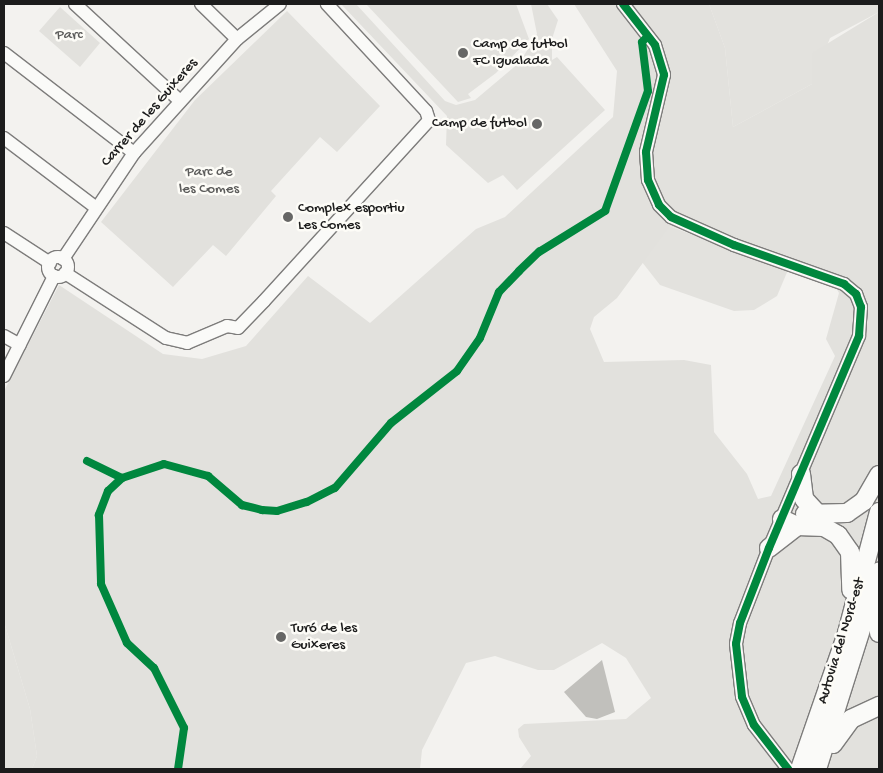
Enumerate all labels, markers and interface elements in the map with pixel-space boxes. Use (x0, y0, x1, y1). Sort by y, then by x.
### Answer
park label: Parc (55, 27, 83, 45)
place label: Camp de futbol FC Igualada (473, 35, 568, 70)
marker: Camp de futbol FC Igualada (457, 47, 469, 59)
street label: Carrer de les Guixeres (98, 55, 202, 171)
place label: Camp de futbol (432, 115, 527, 133)
marker: Camp de futbol (531, 118, 543, 130)
park label: Parc de les Comes (179, 163, 239, 198)
place label: Complex esportiu Les Comes (298, 199, 405, 234)
marker: Complex esportiu Les Comes (282, 211, 294, 223)
street label: Autovia del Nord-est (814, 576, 870, 706)
place label: Turó de les Guixeres (291, 619, 357, 654)
marker: Turó de les Guixeres (275, 631, 287, 643)

